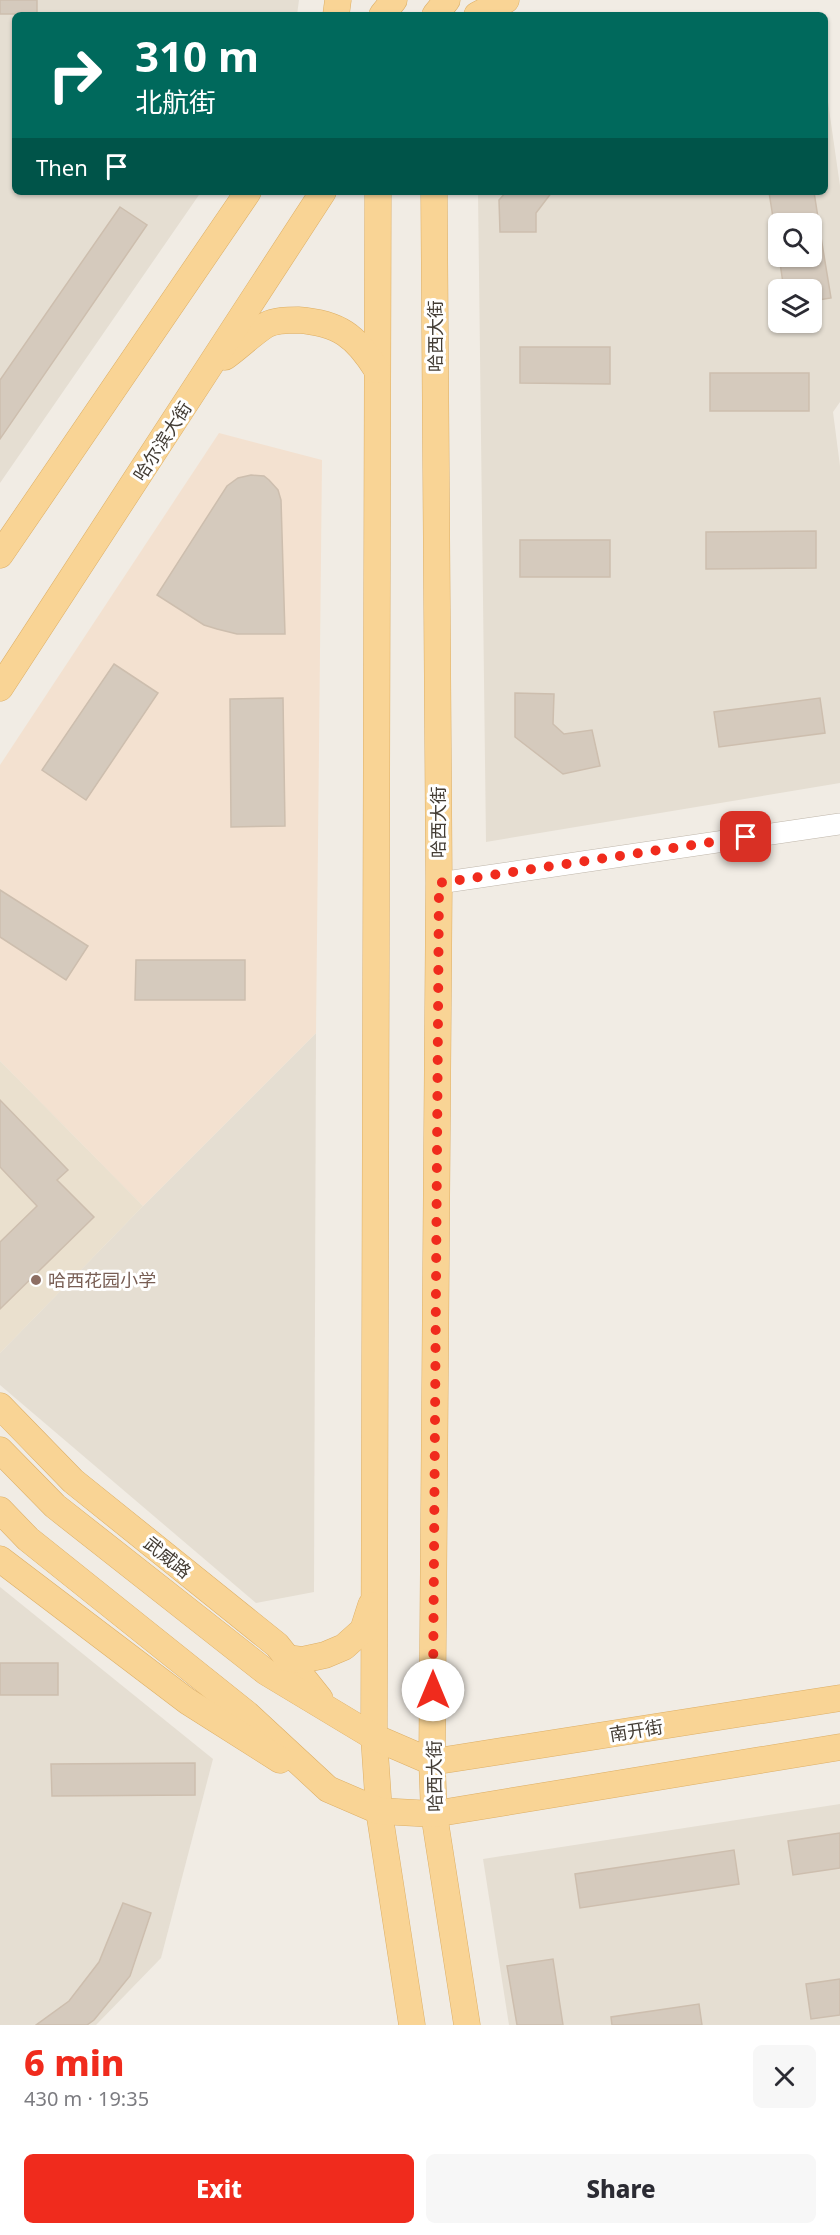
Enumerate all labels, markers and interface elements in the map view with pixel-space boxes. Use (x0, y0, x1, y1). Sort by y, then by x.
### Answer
text: 310 m (135, 27, 259, 84)
icon: right (36, 36, 114, 114)
text: 北航街 (135, 83, 216, 120)
icon: arrive (100, 150, 133, 183)
text: Then (36, 152, 88, 182)
map controls (768, 213, 822, 333)
button: search (768, 213, 822, 267)
button: layers (768, 279, 822, 333)
street label: 哈西大街 (423, 300, 447, 372)
street label: 哈尔滨大街 (127, 397, 197, 485)
street label: 哈西大街 (426, 786, 450, 858)
pin (720, 811, 771, 862)
icon: arrive (729, 820, 762, 853)
place label: 哈西花园小学 (48, 1268, 156, 1292)
marker: 哈西花园小学 (29, 1273, 43, 1287)
street label: 武威路 (139, 1531, 197, 1583)
position arrow (401, 1658, 465, 1722)
street label: 南开街 (607, 1714, 665, 1746)
street label: 哈西大街 (421, 1740, 447, 1812)
text: 6 min (24, 2038, 125, 2087)
button: close (753, 2045, 816, 2108)
text: 430 m · 19:35 (24, 2085, 149, 2112)
button: Exit (24, 2154, 414, 2223)
button: Share (426, 2154, 816, 2223)

